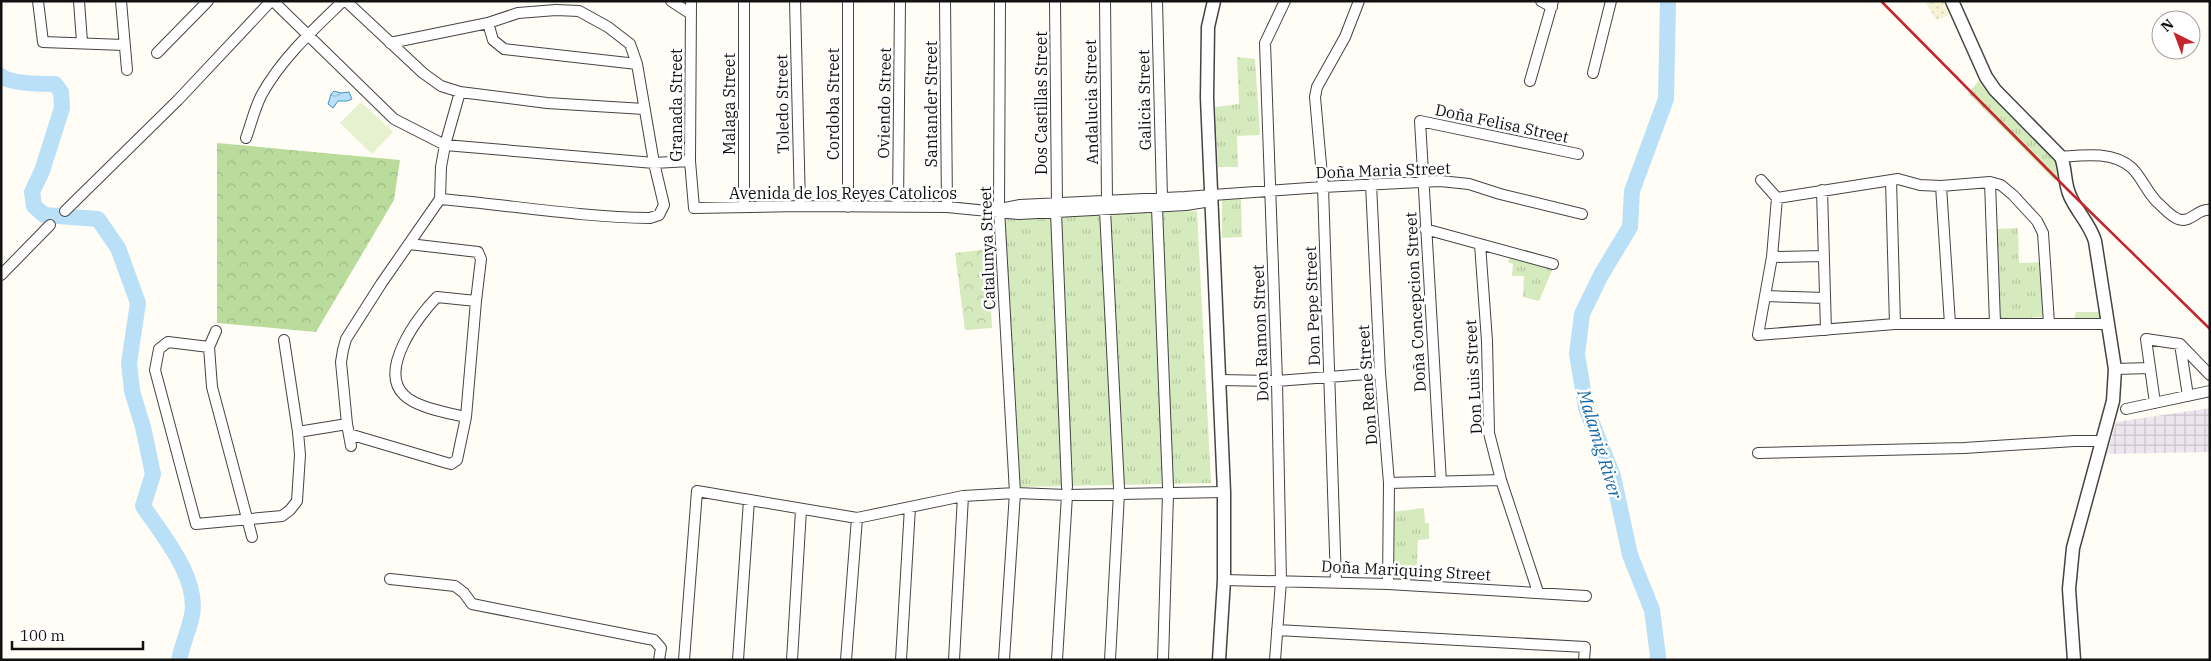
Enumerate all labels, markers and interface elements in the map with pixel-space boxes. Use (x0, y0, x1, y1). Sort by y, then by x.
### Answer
north arrow (2151, 10, 2201, 60)
text: N (2157, 15, 2177, 36)
street label: Dos Castillas Street (1031, 31, 1051, 175)
street label: Andalucia Street (1080, 39, 1102, 165)
street label: Santander Street (921, 40, 941, 168)
street label: Oviendo Street (873, 47, 895, 159)
street label: Granada Street (666, 48, 686, 162)
street label: Cordoba Street (823, 48, 843, 160)
street label: Galicia Street (1133, 49, 1155, 151)
street label: Malaga Street (719, 53, 739, 155)
street label: Toledo Street (771, 54, 793, 154)
street label: Doña Felisa Street (1433, 99, 1571, 147)
street label: Doña Maria Street (1315, 158, 1451, 182)
street label: Avenida de los Reyes Catolicos (729, 183, 957, 203)
street label: Catalunya Street (975, 186, 999, 310)
street label: Doña Concepcion Street (1400, 211, 1430, 393)
street label: Don Pepe Street (1300, 245, 1324, 366)
street label: Don Ramon Street (1248, 264, 1272, 402)
street label: Don Luis Street (1460, 319, 1486, 435)
street label: Don Rene Street (1353, 324, 1381, 446)
water label: Malamig River (1572, 386, 1628, 502)
street label: Doña Mariquing Street (1321, 556, 1492, 584)
scale bar (12, 618, 144, 650)
text: 100 m (20, 626, 65, 645)

